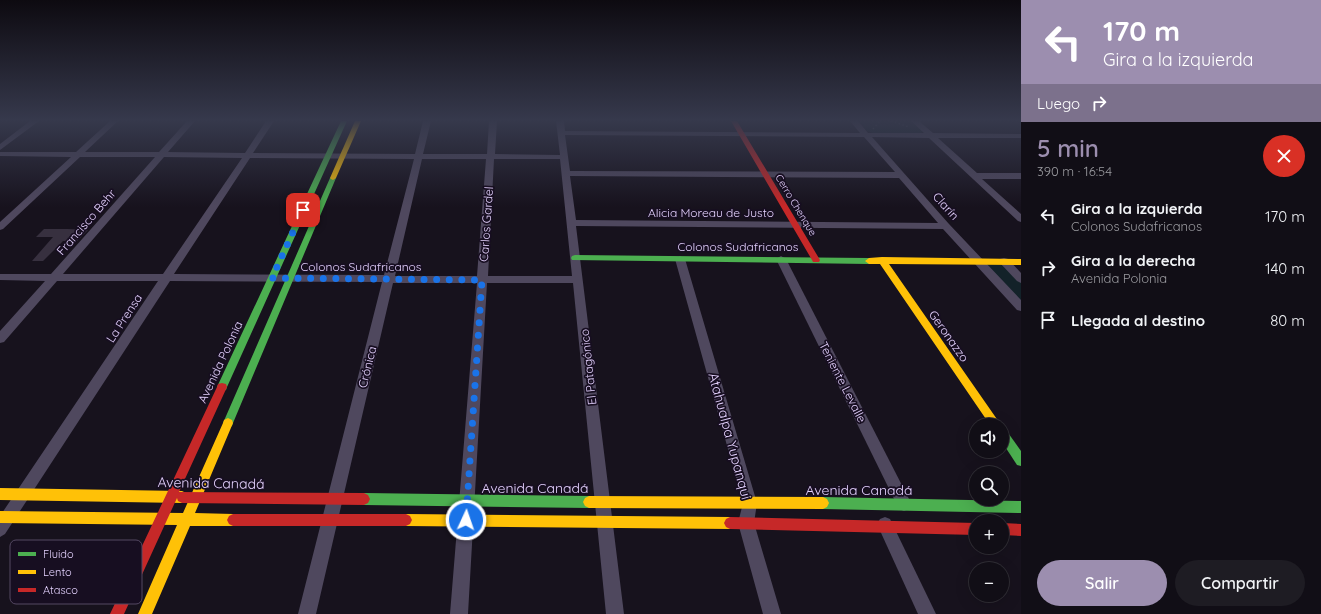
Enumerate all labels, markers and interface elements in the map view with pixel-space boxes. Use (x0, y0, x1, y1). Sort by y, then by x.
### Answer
text: 170 m (1103, 13, 1180, 48)
icon: left (1037, 16, 1089, 68)
text: Gira a la izquierda (1103, 48, 1254, 71)
icon: right (1088, 92, 1110, 114)
text: Luego (1037, 94, 1080, 113)
text: 5 min (1037, 133, 1099, 163)
button: close (1263, 135, 1305, 177)
text: 390 m · 16:54 (1037, 163, 1112, 179)
street label: Cerro Chenque (773, 172, 820, 238)
street label: Francisco Behr (53, 186, 119, 258)
street label: Carlos Gardel (476, 186, 496, 262)
street label: Clarín (930, 189, 962, 223)
pin (286, 193, 320, 227)
icon: arrive (292, 199, 314, 221)
text: Gira a la izquierda (1071, 199, 1203, 218)
street label: Alicia Moreau de Justo (648, 205, 774, 220)
icon: left (1037, 205, 1059, 227)
text: 170 m (1265, 207, 1305, 226)
text: Colonos Sudafricanos (1071, 218, 1202, 234)
street label: Colonos Sudafricanos (678, 239, 799, 254)
text: Gira a la derecha (1071, 251, 1196, 270)
icon: right (1037, 257, 1059, 279)
street label: Colonos Sudafricanos (301, 259, 422, 274)
text: 140 m (1265, 259, 1305, 278)
text: Avenida Polonia (1071, 270, 1167, 286)
street label: La Prensa (103, 291, 145, 345)
street label: Geronazzo (926, 307, 972, 365)
icon: arrive (1037, 309, 1059, 331)
text: Llegada al destino (1071, 311, 1205, 330)
text: 80 m (1270, 311, 1305, 330)
street label: Avenida Polonia (194, 319, 246, 405)
street label: El Patagónico (577, 328, 599, 406)
street label: Teniente Levalle (816, 339, 870, 425)
street label: Crónica (355, 344, 379, 390)
street label: Atahualpa Yupanqui (704, 371, 756, 501)
map controls (969, 418, 1009, 602)
button: sound (969, 418, 1009, 458)
button: search (969, 466, 1009, 506)
street label: Avenida Canadá (157, 473, 265, 493)
street label: Avenida Canadá (482, 479, 588, 497)
street label: Avenida Canadá (806, 481, 912, 499)
position arrow (445, 499, 487, 541)
button: + (969, 514, 1009, 554)
legend (10, 540, 142, 604)
text: Fluido (43, 547, 74, 561)
button: Salir (1037, 560, 1167, 606)
button: Compartir (1175, 560, 1305, 606)
button: − (969, 562, 1009, 602)
text: Lento (43, 565, 72, 579)
text: Atasco (43, 583, 78, 597)

